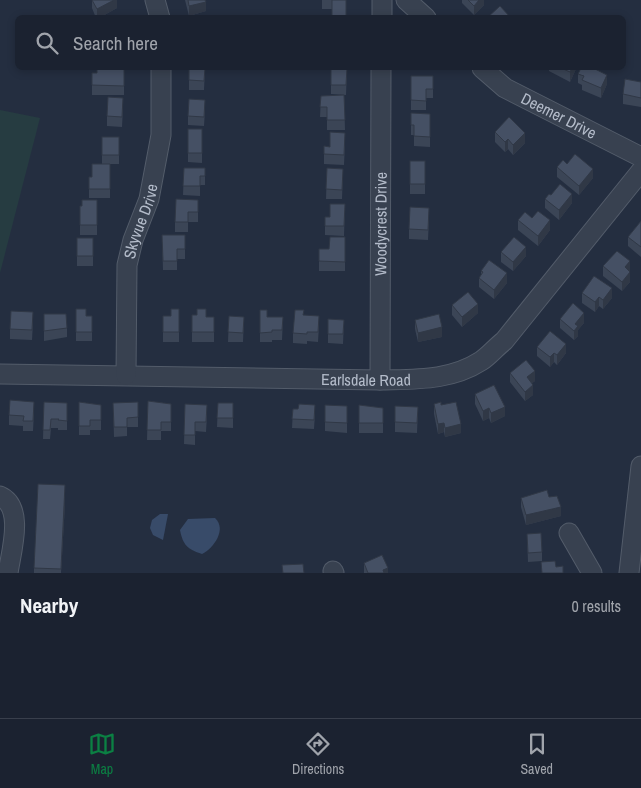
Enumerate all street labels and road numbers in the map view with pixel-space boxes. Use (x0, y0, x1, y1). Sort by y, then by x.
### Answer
street label: Deemer Drive (518, 87, 600, 144)
street label: Woodycrest Drive (369, 172, 392, 276)
street label: Skyvue Drive (118, 182, 163, 261)
street label: Earlsdale Road (321, 368, 411, 391)

